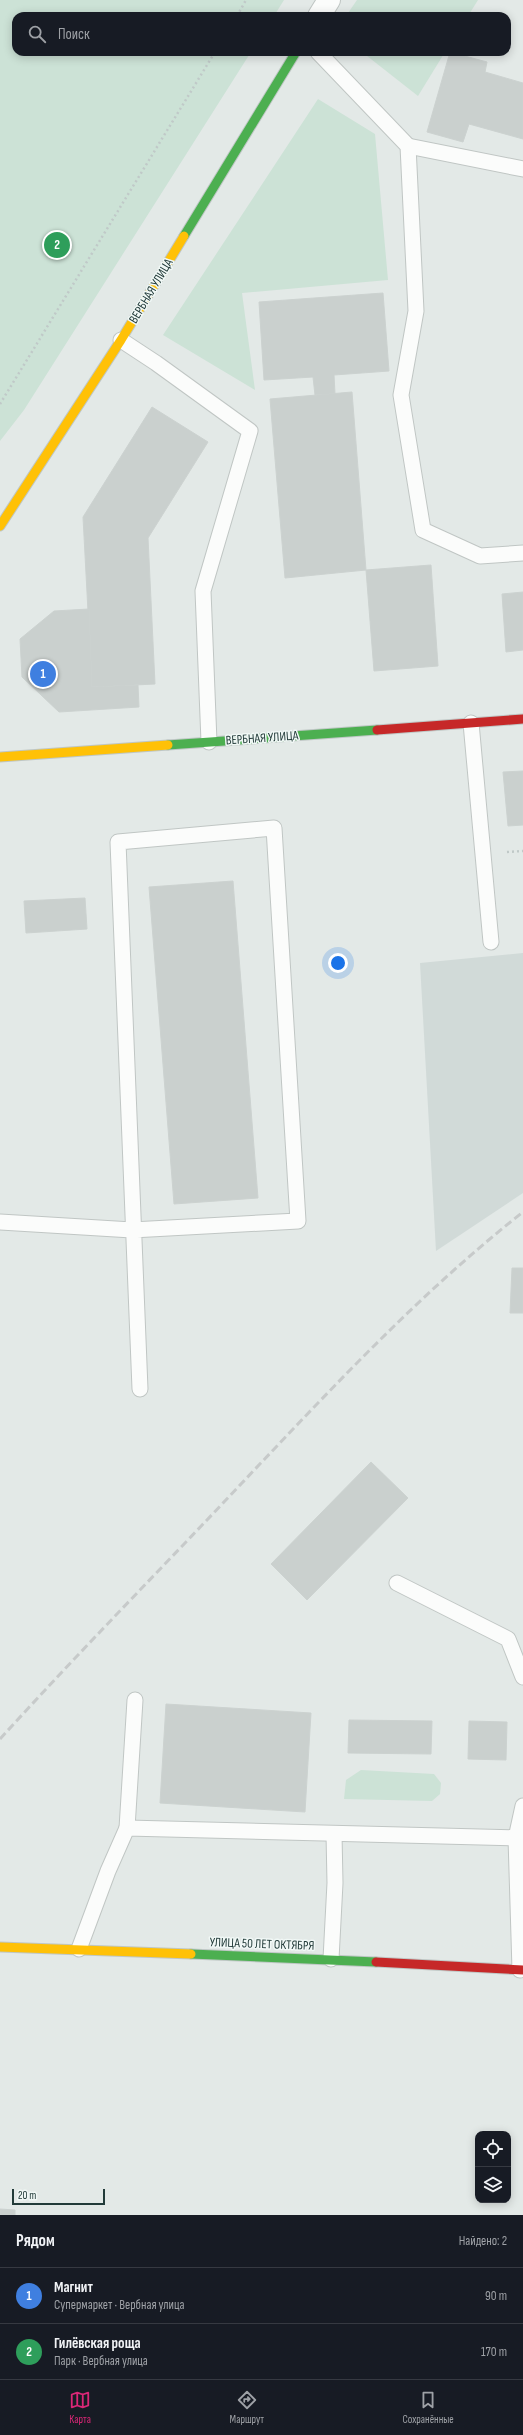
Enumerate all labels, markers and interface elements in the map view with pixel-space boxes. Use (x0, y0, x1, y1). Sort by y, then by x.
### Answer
search box (12, 12, 511, 56)
icon: search (26, 23, 48, 45)
text: Поиск (58, 25, 90, 44)
pin: 2 (44, 230, 70, 260)
street label: ВЕРБНАЯ УЛИЦА (125, 255, 177, 326)
pin: 1 (30, 659, 56, 689)
street label: ВЕРБНАЯ УЛИЦА (225, 727, 299, 749)
your location (328, 953, 348, 973)
street label: УЛИЦА 50 ЛЕТ ОКТЯБРЯ (209, 1934, 315, 1954)
map controls (475, 2131, 511, 2203)
button: locate (475, 2131, 511, 2167)
button: layers (475, 2167, 511, 2203)
scale bar (12, 2187, 105, 2206)
text: 20 m (18, 2189, 36, 2202)
text: Рядом (16, 2231, 55, 2251)
text: Найдено: 2 (459, 2233, 507, 2249)
text: Магнит (54, 2278, 93, 2297)
text: 1 (26, 2288, 32, 2304)
text: 90 m (485, 2288, 507, 2304)
text: Супермаркет · Вербная улица (54, 2297, 184, 2313)
text: Гилёвская роща (54, 2334, 141, 2353)
text: 2 (26, 2344, 32, 2360)
text: 170 m (481, 2344, 507, 2360)
text: Парк · Вербная улица (54, 2353, 148, 2369)
tab: Карта (69, 2389, 91, 2426)
tab: Маршрут (230, 2389, 264, 2426)
tab: Сохранённые (402, 2389, 454, 2426)

